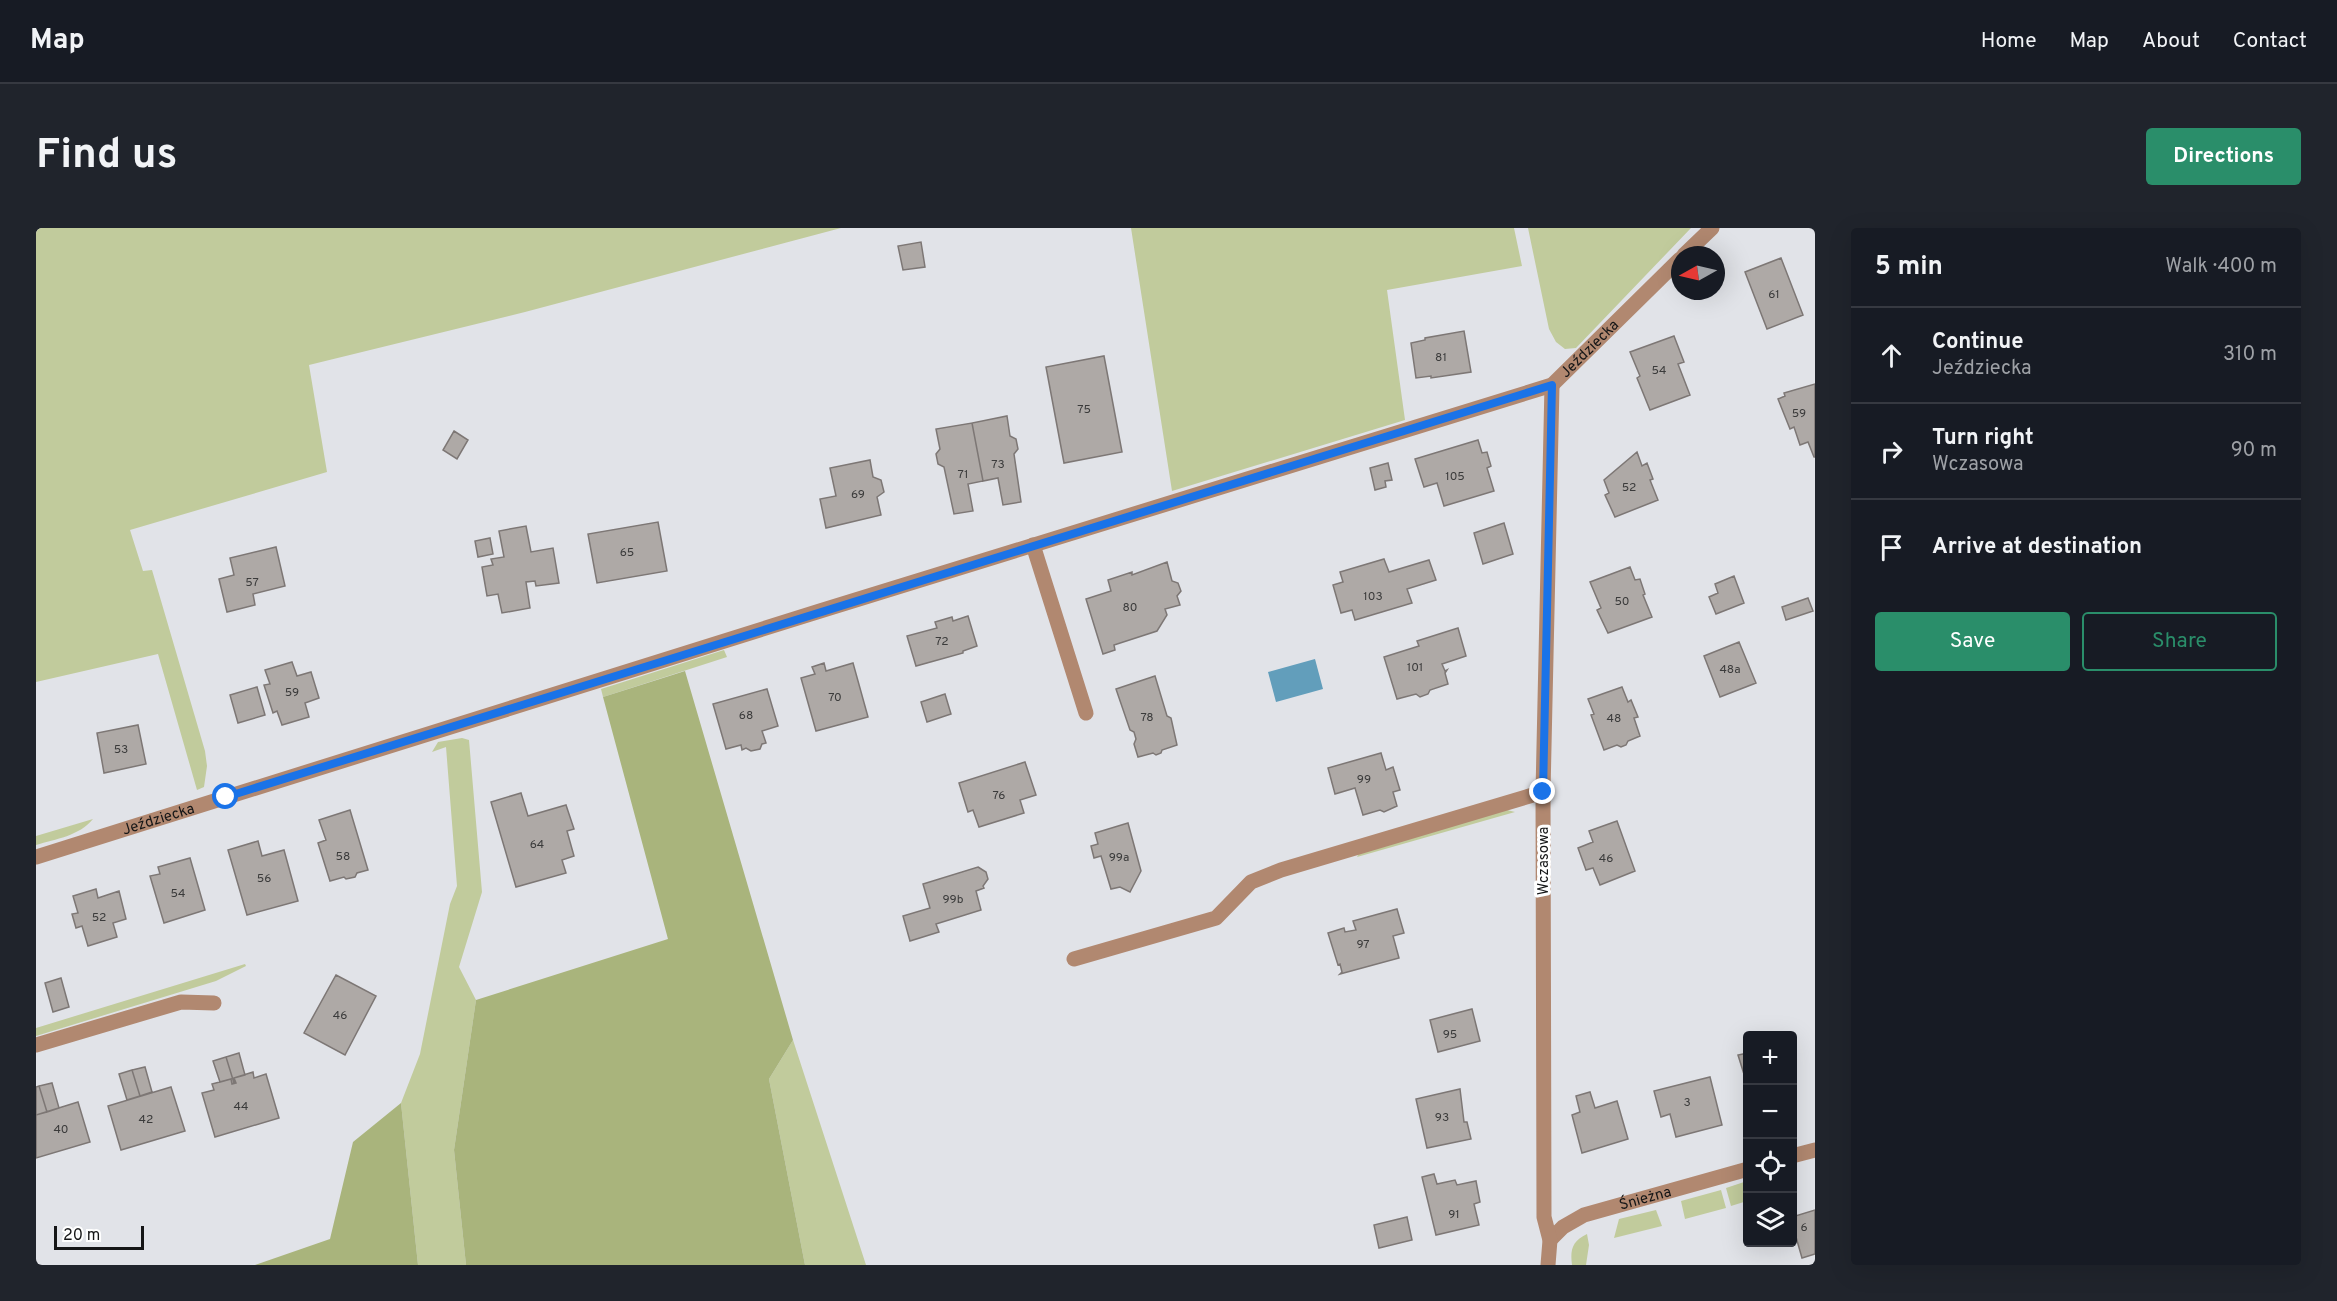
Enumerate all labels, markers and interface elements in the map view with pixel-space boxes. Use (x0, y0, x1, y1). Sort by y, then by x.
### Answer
text: Map (30, 23, 85, 59)
text: Home (1981, 28, 2037, 55)
text: Map (2070, 28, 2109, 55)
text: About (2142, 28, 2200, 55)
text: Contact (2233, 28, 2307, 55)
button: Directions (2146, 128, 2301, 185)
text: Find us (36, 130, 177, 183)
north arrow (1671, 246, 1725, 300)
text: 5 min (1875, 251, 1943, 284)
text: Walk · 400 m (2165, 254, 2277, 280)
house number: 61 (1768, 287, 1780, 303)
street label: Jeździecka (1557, 316, 1624, 382)
text: Continue (1932, 329, 2023, 356)
icon: ahead (1875, 339, 1908, 372)
text: 310 m (2223, 342, 2277, 368)
house number: 81 (1435, 350, 1447, 366)
text: Jeździecka (1932, 356, 2032, 382)
house number: 54 (1651, 363, 1667, 379)
house number: 75 (1077, 402, 1091, 418)
house number: 59 (1792, 406, 1806, 422)
text: Turn right (1932, 425, 2034, 452)
icon: right (1875, 435, 1908, 468)
text: 90 m (2231, 438, 2277, 464)
text: Wczasowa (1932, 452, 2024, 478)
house number: 73 (991, 457, 1005, 473)
house number: 71 (958, 467, 968, 483)
house number: 105 (1445, 469, 1465, 485)
house number: 52 (1622, 480, 1636, 496)
house number: 69 (851, 487, 865, 503)
icon: arrive (1875, 531, 1908, 564)
text: Arrive at destination (1932, 534, 2142, 561)
house number: 65 (620, 545, 634, 561)
house number: 57 (245, 575, 259, 591)
house number: 103 (1363, 589, 1383, 605)
house number: 50 (1614, 594, 1630, 610)
house number: 80 (1123, 600, 1137, 616)
button: Save (1875, 612, 2070, 671)
button: Share (2082, 612, 2277, 671)
house number: 72 (935, 634, 949, 650)
house number: 101 (1407, 660, 1423, 676)
house number: 48a (1719, 662, 1741, 678)
house number: 59 (285, 685, 299, 701)
house number: 70 (828, 690, 842, 706)
house number: 68 (739, 708, 753, 724)
house number: 78 (1140, 710, 1154, 726)
house number: 48 (1607, 711, 1621, 727)
house number: 53 (114, 742, 128, 758)
house number: 99 (1357, 772, 1371, 788)
route end (1529, 778, 1555, 804)
route start (212, 783, 238, 809)
house number: 76 (993, 788, 1005, 804)
street label: Jeździecka (120, 800, 197, 840)
street label: Wczasowa (1535, 827, 1554, 895)
house number: 64 (530, 837, 544, 853)
house number: 58 (336, 849, 350, 865)
house number: 99a (1109, 850, 1129, 866)
house number: 46 (1599, 851, 1613, 867)
house number: 56 (257, 871, 271, 887)
house number: 54 (170, 886, 186, 902)
house number: 99b (942, 892, 964, 908)
house number: 52 (92, 910, 106, 926)
house number: 97 (1356, 937, 1370, 953)
house number: 46 (333, 1008, 347, 1024)
house number: 95 (1443, 1027, 1457, 1043)
map controls (1743, 1031, 1797, 1247)
button: + (1743, 1031, 1797, 1085)
button: − (1743, 1085, 1797, 1139)
house number: 3 (1683, 1095, 1691, 1111)
house number: 44 (234, 1099, 248, 1115)
house number: 93 (1435, 1110, 1449, 1126)
house number: 42 (139, 1112, 153, 1128)
house number: 40 (53, 1122, 69, 1138)
button: locate (1743, 1139, 1797, 1193)
street label: Śnieżna (1617, 1183, 1674, 1216)
button: layers (1743, 1193, 1797, 1247)
house number: 91 (1448, 1207, 1460, 1223)
house number: 6 (1800, 1220, 1808, 1236)
scale bar (54, 1223, 144, 1250)
text: 20 m (63, 1226, 100, 1246)

